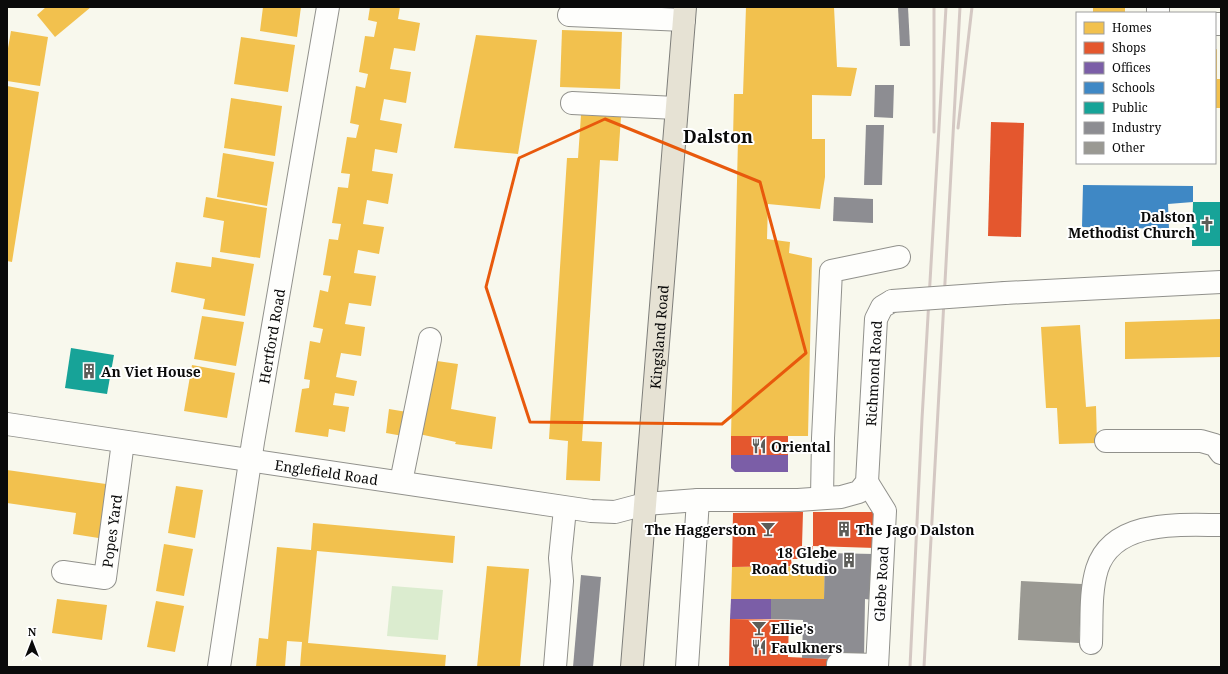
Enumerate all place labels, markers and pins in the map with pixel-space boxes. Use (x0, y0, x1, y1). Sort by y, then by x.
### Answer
place label: Dalston Methodist Church (1068, 207, 1195, 242)
church icon: Dalston Methodist Church (1198, 215, 1216, 233)
building icon: An Viet House (80, 362, 98, 380)
place label: An Viet House (101, 362, 201, 381)
restaurant icon: Oriental (750, 437, 768, 455)
place label: Oriental (771, 437, 831, 456)
place label: The Haggerston (645, 520, 756, 539)
bar icon: The Haggerston (759, 520, 777, 538)
building icon: The Jago Dalston (835, 520, 853, 538)
place label: The Jago Dalston (856, 520, 975, 539)
place label: 18 Glebe Road Studio (752, 543, 837, 578)
building icon: 18 Glebe Road Studio (840, 551, 858, 569)
bar icon: Ellie's (750, 619, 768, 637)
place label: Ellie's (771, 619, 814, 638)
restaurant icon: Faulkners (750, 638, 768, 656)
place label: Faulkners (771, 638, 842, 657)

